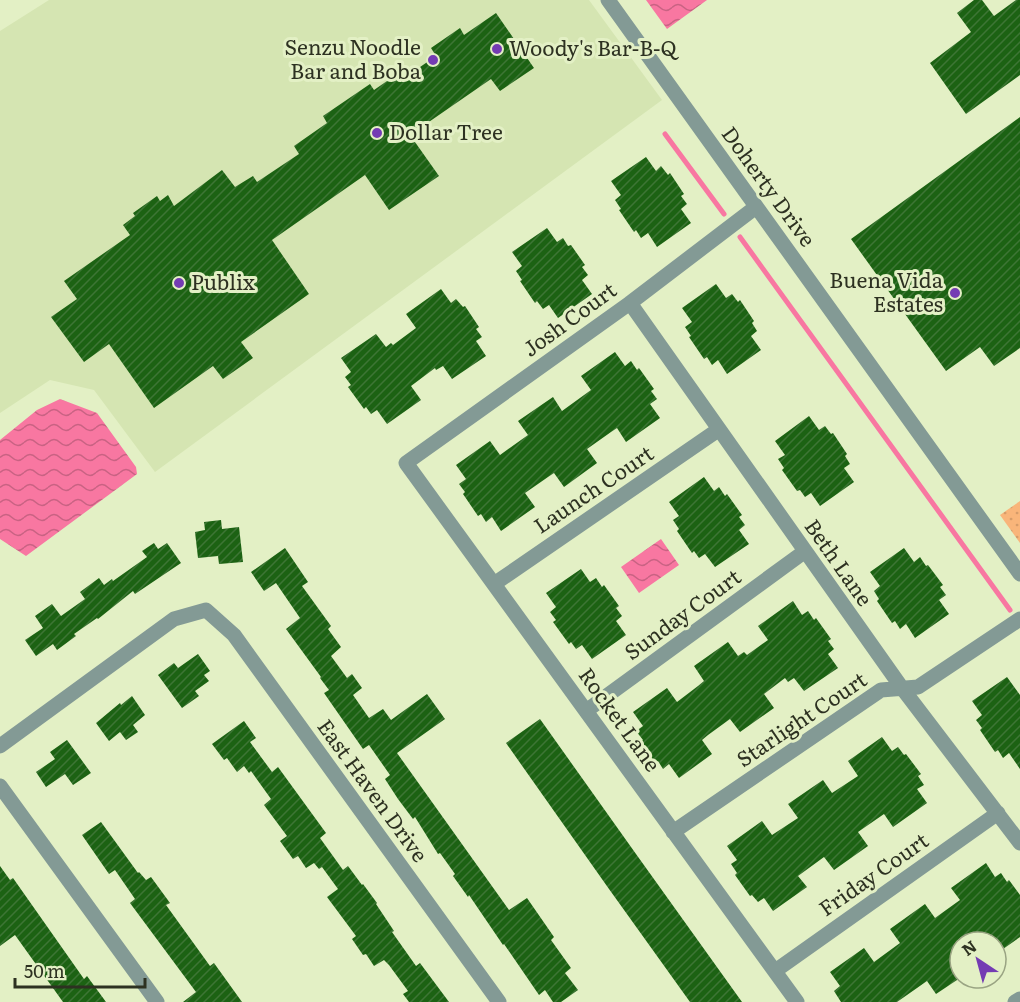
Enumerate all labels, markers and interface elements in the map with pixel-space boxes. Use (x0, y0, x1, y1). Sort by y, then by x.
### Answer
place label: Senzu Noodle Bar and Boba (284, 30, 422, 85)
place label: Woody's Bar-B-Q (509, 31, 680, 62)
marker: Woody's Bar-B-Q (490, 42, 504, 56)
marker: Senzu Noodle Bar and Boba (426, 53, 440, 67)
place label: Dollar Tree (389, 115, 503, 146)
street label: Doherty Drive (716, 119, 824, 252)
marker: Dollar Tree (370, 126, 384, 140)
place label: Buena Vida Estates (829, 263, 944, 318)
place label: Publix (191, 265, 255, 296)
street label: Josh Court (515, 273, 622, 363)
marker: Publix (172, 276, 186, 290)
marker: Buena Vida Estates (948, 286, 962, 300)
street label: Launch Court (527, 436, 659, 539)
street label: Beth Lane (799, 512, 882, 612)
street label: Sunday Court (617, 560, 747, 666)
street label: Rocket Lane (573, 660, 670, 777)
street label: Starlight Court (729, 662, 872, 773)
street label: East Haven Drive (311, 711, 437, 868)
street label: Friday Court (812, 823, 934, 922)
north arrow (948, 930, 1008, 990)
text: N (956, 933, 981, 961)
scale bar (15, 951, 146, 989)
text: 50 m (24, 957, 65, 984)

